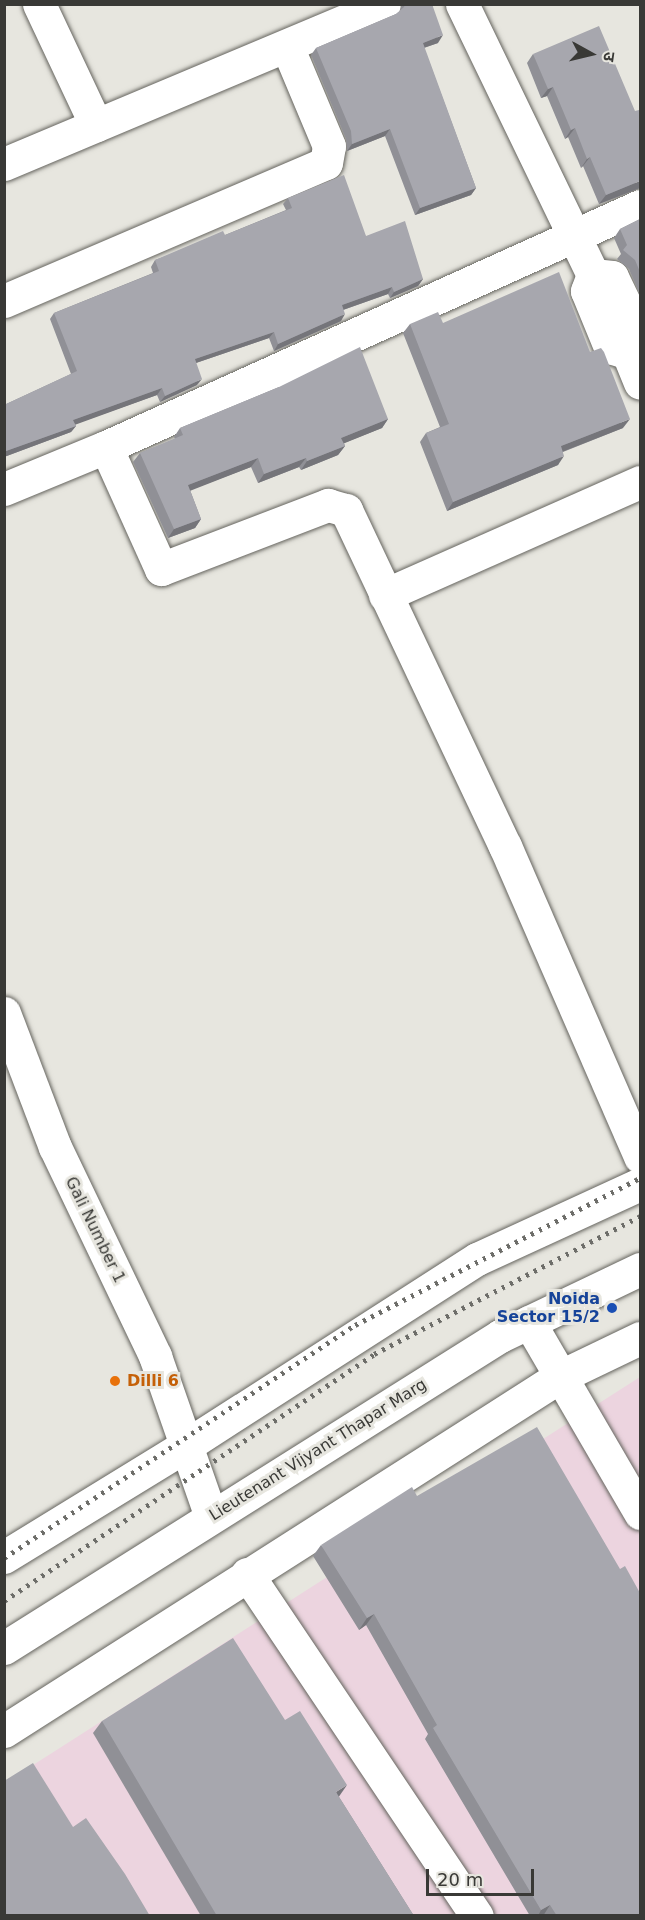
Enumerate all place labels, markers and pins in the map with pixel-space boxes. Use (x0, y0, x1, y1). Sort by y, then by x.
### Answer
place label: Noida Sector 15/2 (497, 1289, 600, 1327)
marker: Noida Sector 15/2 (605, 1301, 619, 1315)
place label: Dilli 6 (127, 1371, 179, 1391)
marker: Dilli 6 (108, 1374, 122, 1388)

